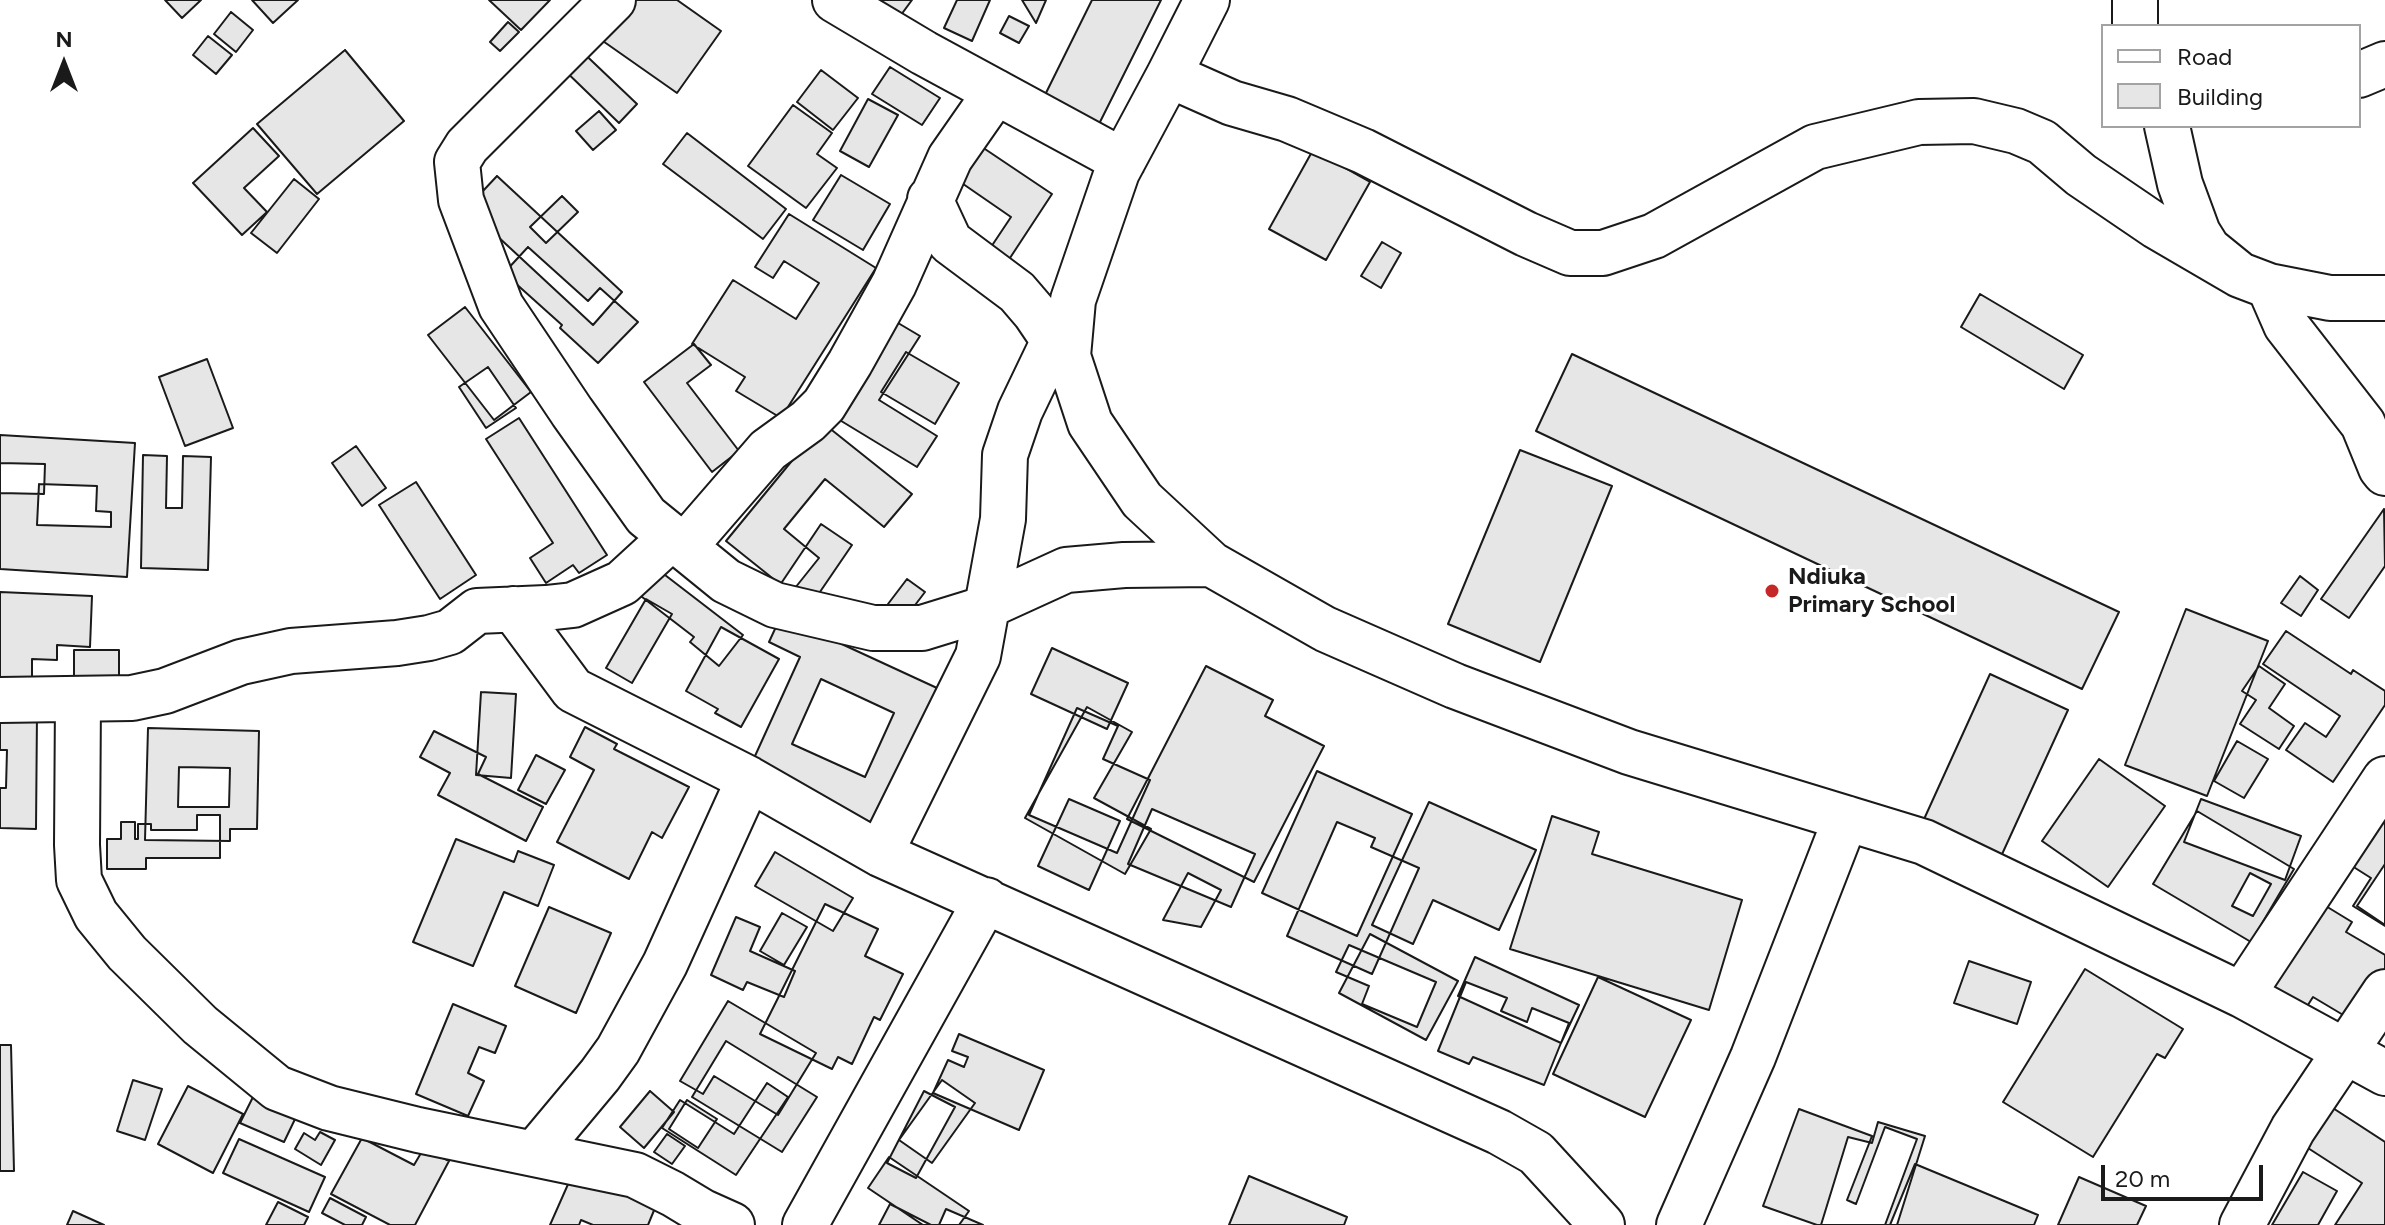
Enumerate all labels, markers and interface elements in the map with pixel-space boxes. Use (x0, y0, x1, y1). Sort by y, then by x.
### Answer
north arrow (24, 24, 104, 104)
legend (2101, 24, 2361, 128)
text: N (55, 26, 73, 53)
text: Road (2177, 42, 2232, 71)
text: Building (2177, 82, 2263, 111)
place label: Ndiuka Primary School (1788, 563, 1955, 619)
marker: Ndiuka Primary School (1763, 582, 1781, 600)
scale bar (2105, 1149, 2267, 1199)
text: 20 m (2115, 1164, 2170, 1193)

